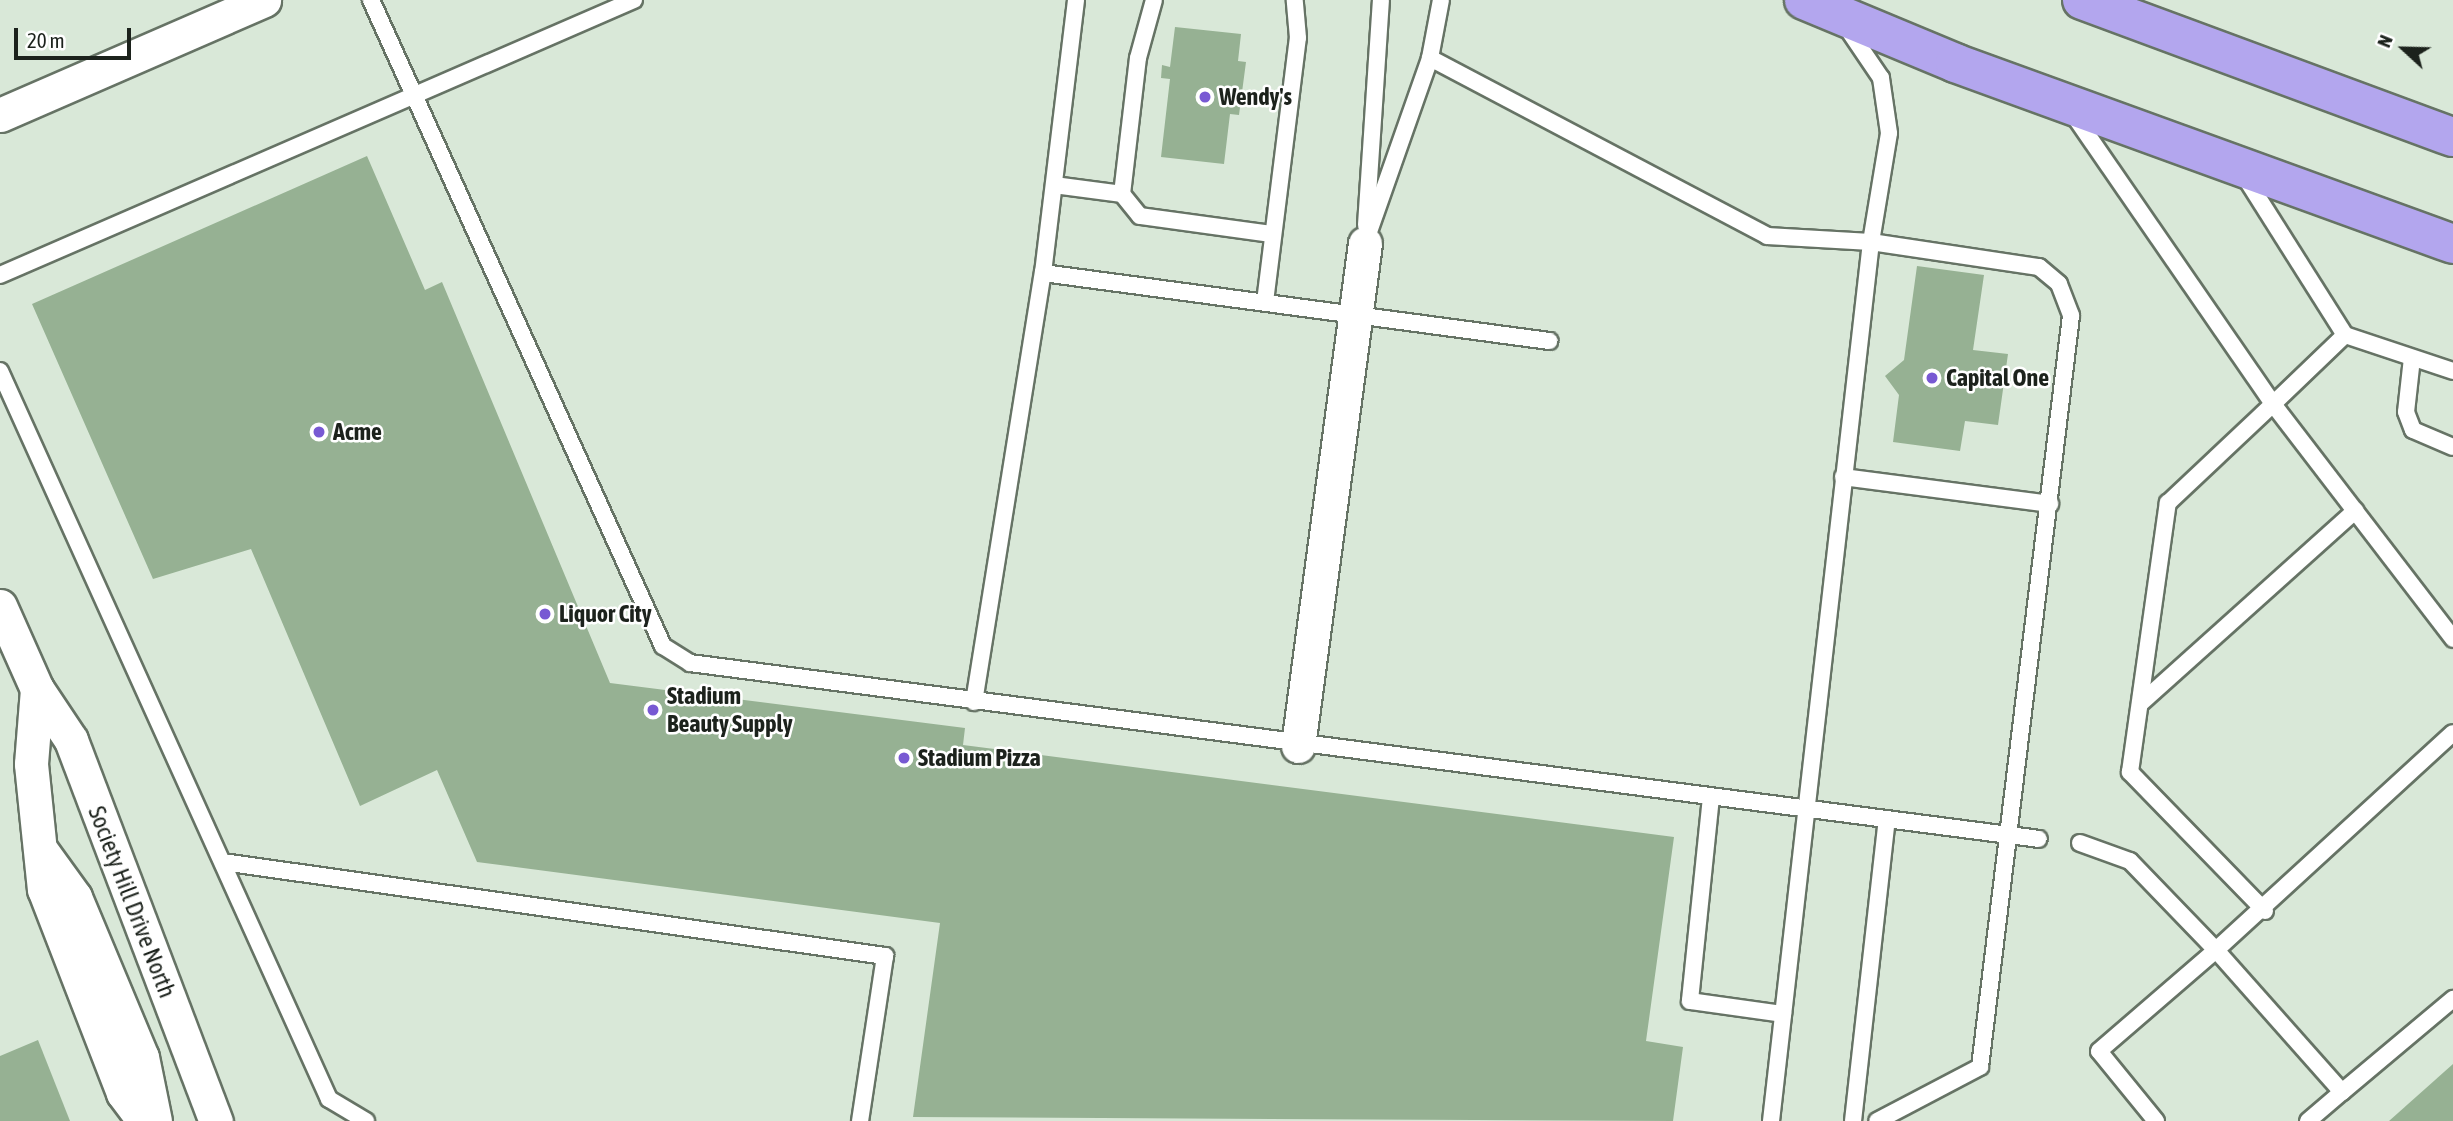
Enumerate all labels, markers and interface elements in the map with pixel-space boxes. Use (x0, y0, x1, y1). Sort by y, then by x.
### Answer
scale bar (18, 14, 135, 58)
north arrow (2369, 14, 2439, 84)
text: 20 m (27, 28, 65, 52)
text: N (2372, 32, 2397, 50)
place label: Wendy's (1219, 83, 1292, 111)
marker: Wendy's (1197, 89, 1213, 105)
place label: Capital One (1946, 364, 2049, 392)
marker: Capital One (1924, 370, 1940, 386)
place label: Acme (333, 418, 382, 446)
marker: Acme (311, 424, 327, 440)
place label: Liquor City (559, 600, 652, 628)
marker: Liquor City (537, 606, 553, 622)
place label: Stadium Beauty Supply (667, 682, 793, 738)
marker: Stadium Beauty Supply (645, 702, 661, 718)
place label: Stadium Pizza (918, 744, 1041, 772)
marker: Stadium Pizza (896, 750, 912, 766)
street label: Society Hill Drive North (82, 802, 182, 1002)

